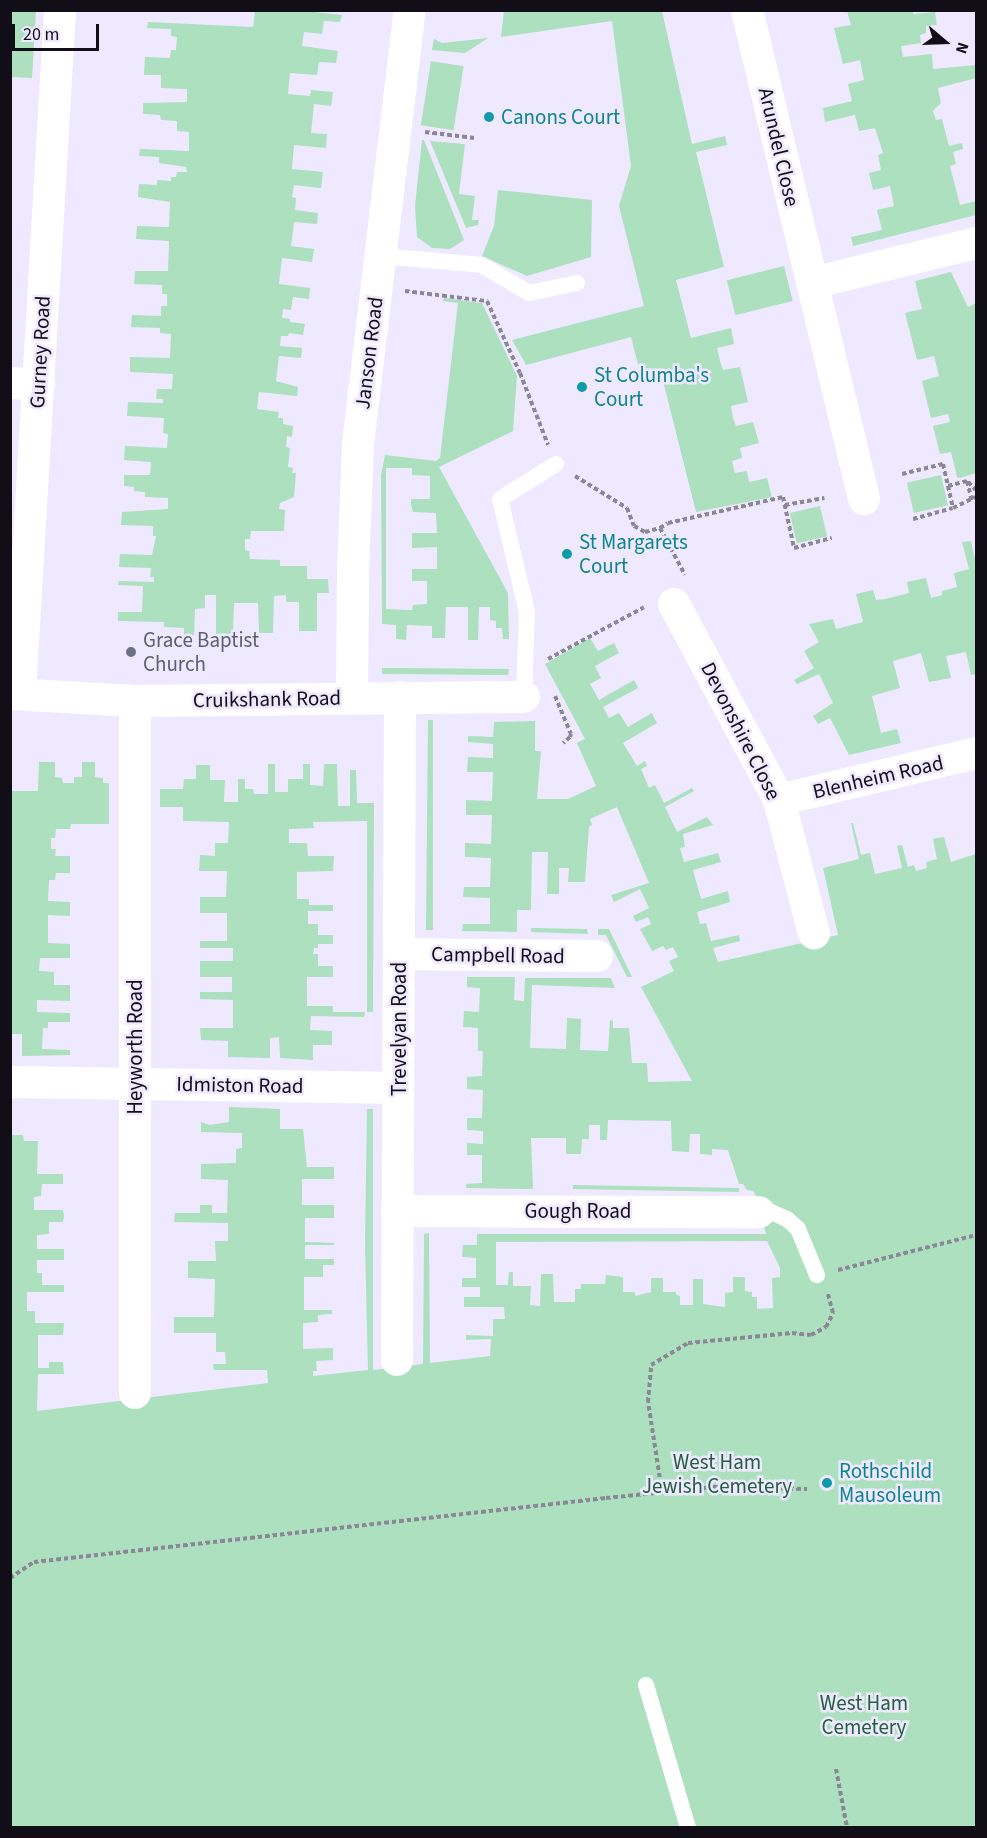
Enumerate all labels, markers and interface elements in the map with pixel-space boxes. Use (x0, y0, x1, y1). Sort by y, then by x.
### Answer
scale bar (15, 12, 102, 50)
north arrow (915, 12, 975, 72)
text: 20 m (23, 22, 59, 47)
text: N (950, 39, 974, 56)
street label: Arundel Close (753, 85, 805, 209)
place label: Canons Court (501, 104, 620, 130)
marker: Canons Court (482, 110, 496, 124)
street label: Gurney Road (24, 295, 56, 409)
street label: Janson Road (350, 295, 388, 411)
place label: St Columba's Court (594, 362, 709, 412)
marker: St Columba's Court (575, 380, 589, 394)
place label: St Margarets Court (579, 529, 688, 579)
marker: St Margarets Court (560, 547, 574, 561)
place label: Grace Baptist Church (143, 627, 259, 677)
marker: Grace Baptist Church (124, 645, 138, 659)
street label: Devonshire Close (695, 658, 787, 804)
street label: Cruikshank Road (193, 685, 341, 713)
street label: Blenheim Road (810, 750, 946, 804)
street label: Campbell Road (431, 941, 565, 969)
street label: Trevelyan Road (386, 962, 412, 1096)
street label: Heyworth Road (122, 979, 148, 1115)
street label: Idmiston Road (176, 1071, 304, 1099)
street label: Gough Road (524, 1198, 632, 1224)
park label: West Ham Jewish Cemetery (642, 1449, 792, 1499)
place label: Rothschild Mausoleum (839, 1458, 941, 1508)
marker: Rothschild Mausoleum (820, 1476, 834, 1490)
park label: West Ham Cemetery (820, 1690, 908, 1740)

